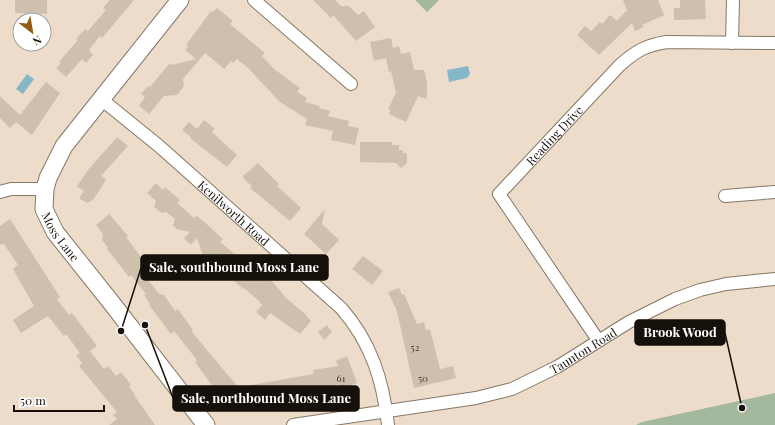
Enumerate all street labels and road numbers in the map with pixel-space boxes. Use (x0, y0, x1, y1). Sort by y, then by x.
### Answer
street label: Reading Drive (522, 102, 586, 168)
street label: Kenilworth Road (195, 177, 273, 249)
street label: Moss Lane (38, 209, 83, 265)
street label: Taunton Road (547, 324, 620, 377)

